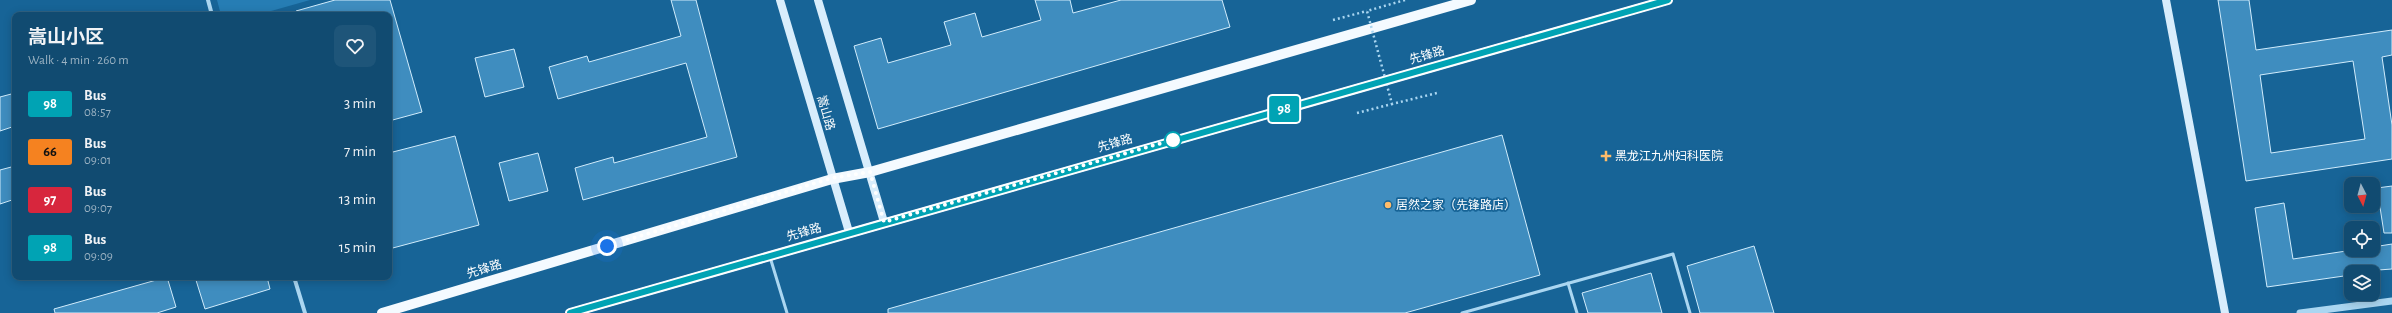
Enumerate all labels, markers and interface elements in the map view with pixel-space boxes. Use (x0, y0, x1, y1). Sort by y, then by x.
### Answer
button: heart (334, 25, 376, 67)
text: 嵩山小区 (28, 28, 104, 47)
street label: 先锋路 (1408, 43, 1446, 66)
text: Walk · 4 min · 260 m (28, 54, 129, 67)
text: Bus (84, 88, 106, 103)
street label: 嵩山路 (815, 94, 838, 132)
text: 3 min (344, 96, 376, 111)
line badge: 98 (1266, 96, 1302, 122)
text: 98 (43, 97, 57, 111)
text: 98 (1277, 102, 1291, 116)
text: 08:57 (84, 106, 111, 119)
street label: 先锋路 (1096, 131, 1134, 154)
unlabelled marker (1164, 131, 1182, 149)
text: Bus (84, 136, 106, 151)
text: 7 min (344, 144, 376, 159)
text: 66 (43, 145, 57, 159)
place label: 黑龙江九州妇科医院 (1615, 149, 1723, 162)
marker: 黑龙江九州妇科医院 (1600, 150, 1612, 162)
text: 09:01 (84, 154, 111, 167)
north arrow (2344, 177, 2380, 213)
map controls (2344, 177, 2380, 301)
text: Bus (84, 184, 106, 199)
text: 13 min (339, 192, 376, 207)
text: 97 (44, 193, 56, 207)
place label: 居然之家（先锋路店） (1396, 198, 1516, 211)
marker: 居然之家（先锋路店） (1383, 200, 1393, 210)
text: 09:07 (84, 202, 112, 215)
street label: 先锋路 (785, 220, 823, 243)
button: locate (2344, 221, 2380, 257)
text: Bus (84, 232, 106, 247)
your location (597, 236, 617, 256)
text: 15 min (339, 240, 376, 255)
text: 98 (43, 241, 57, 255)
text: 09:09 (84, 250, 113, 263)
street label: 先锋路 (465, 257, 503, 280)
button: layers (2344, 265, 2380, 301)

